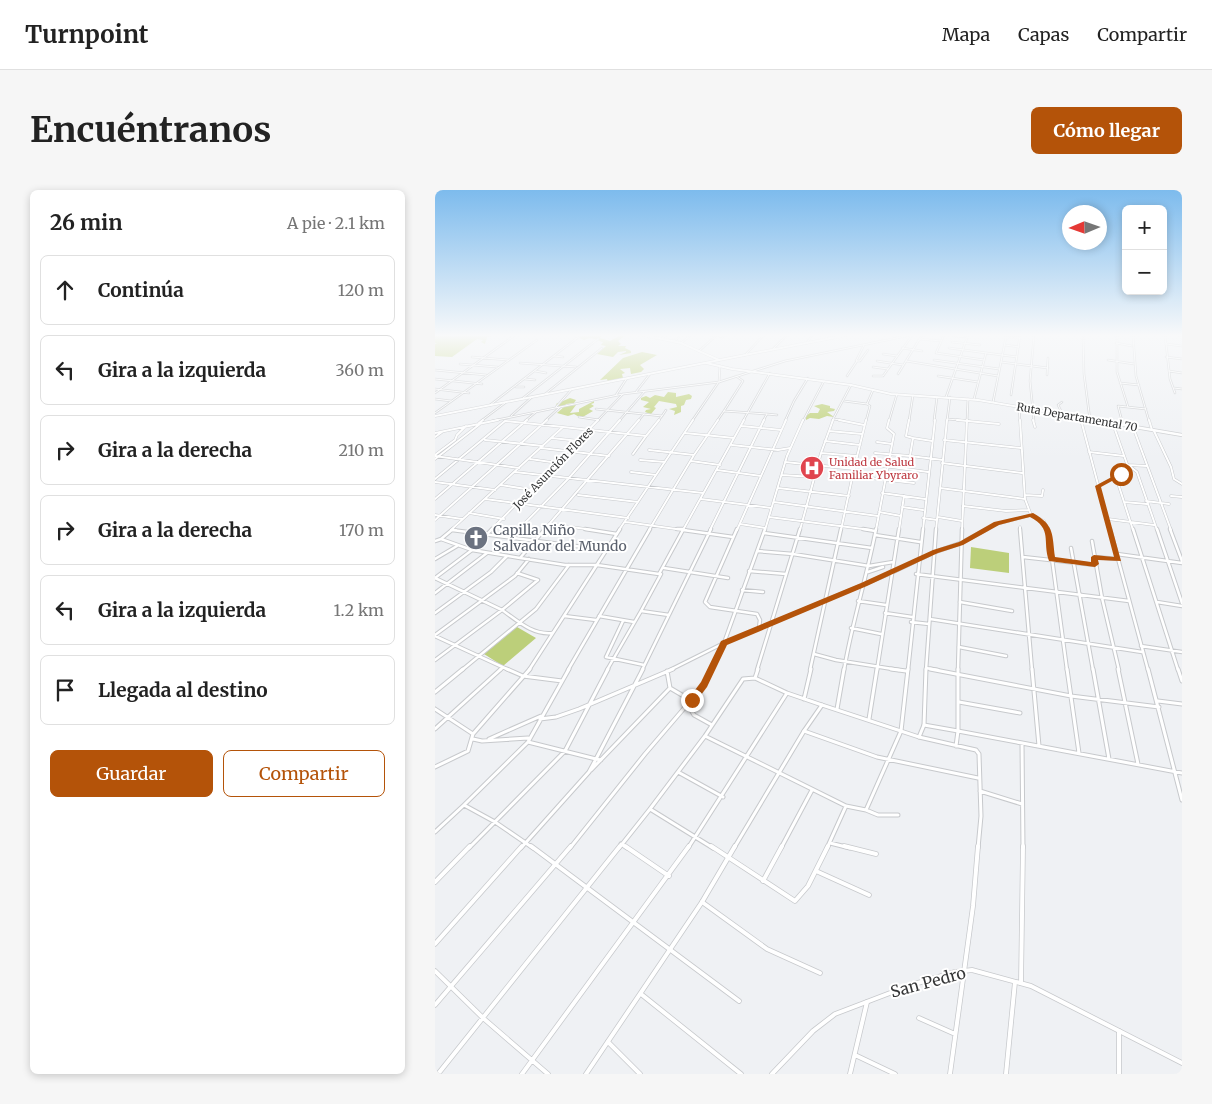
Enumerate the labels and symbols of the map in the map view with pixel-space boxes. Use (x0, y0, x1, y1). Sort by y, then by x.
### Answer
north arrow (1062, 205, 1107, 250)
street label: Ruta Departamental 70 (1015, 399, 1139, 435)
street label: José Asunción Flores (509, 424, 596, 513)
hospital icon: Unidad de Salud Familiar Ybyraro (799, 455, 825, 481)
place label: Unidad de Salud Familiar Ybyraro (829, 455, 919, 482)
route start (1110, 463, 1133, 486)
place label: Capilla Niño Salvador del Mundo (493, 521, 627, 555)
church icon: Capilla Niño Salvador del Mundo (463, 525, 489, 551)
route end (681, 689, 704, 712)
street label: San Pedro (888, 962, 968, 1002)

